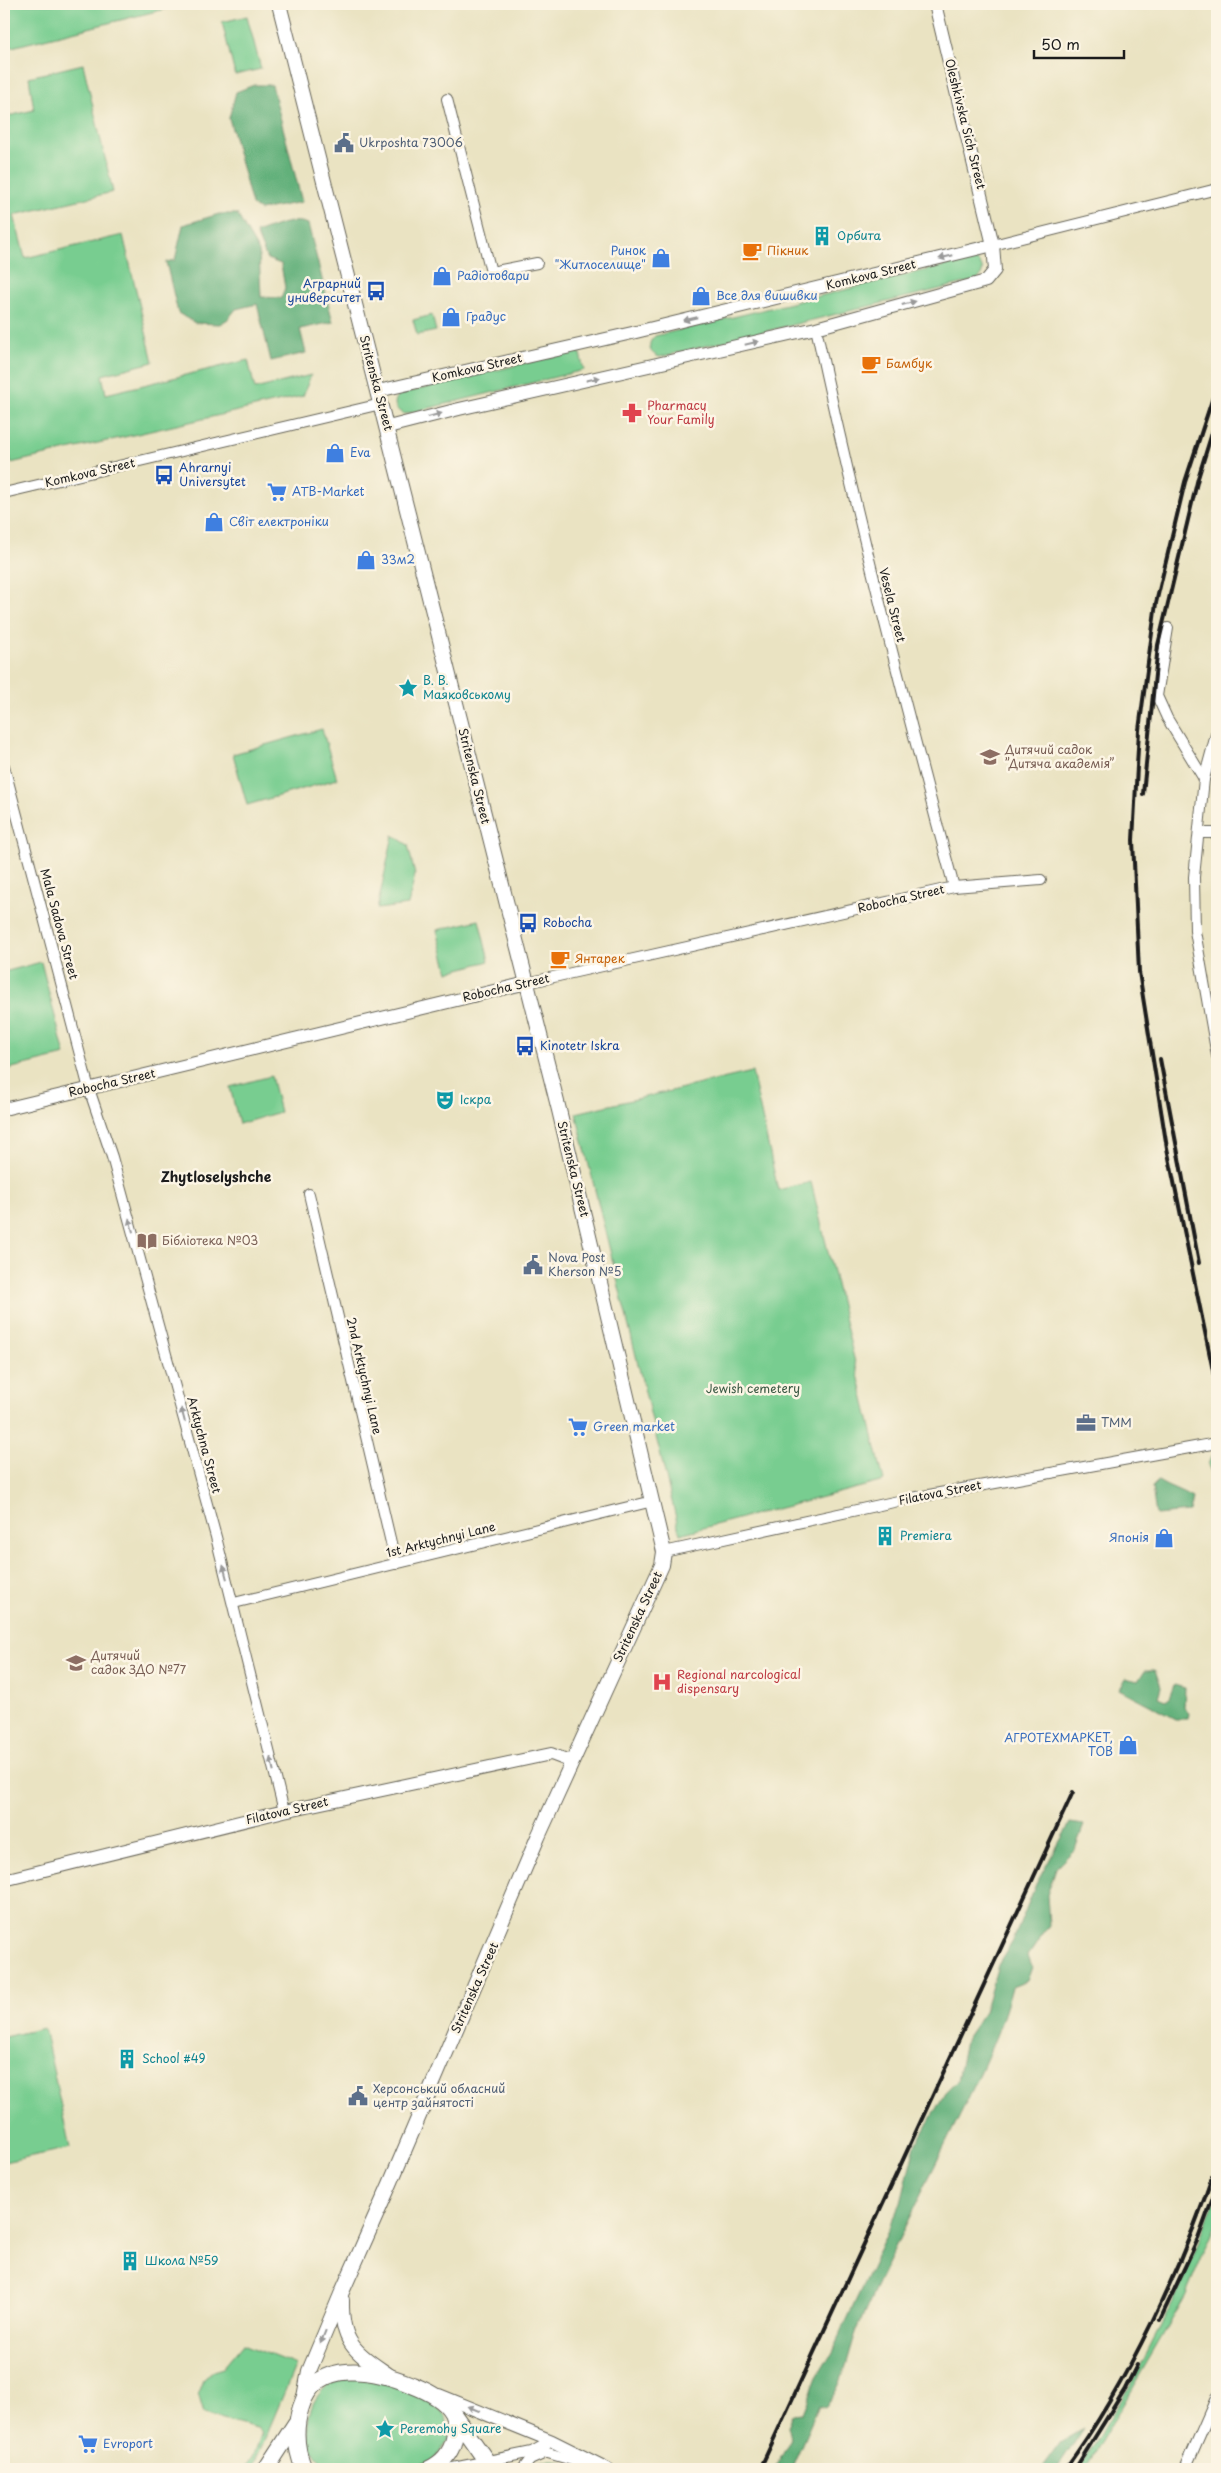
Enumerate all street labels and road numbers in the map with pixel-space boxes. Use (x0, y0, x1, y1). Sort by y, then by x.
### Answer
street label: Oleshkivska Sich Street (941, 57, 991, 191)
street label: Komkova Street (824, 254, 918, 294)
street label: Stritenska Street (356, 333, 398, 433)
street label: Komkova Street (430, 348, 524, 386)
street label: Komkova Street (43, 453, 137, 491)
street label: Vesela Street (875, 566, 911, 644)
street label: Stritenska Street (454, 726, 496, 826)
street label: Mala Sadova Street (37, 866, 83, 981)
street label: Robocha Street (856, 879, 946, 917)
street label: Robocha Street (461, 968, 551, 1006)
street label: Robocha Street (67, 1063, 157, 1101)
street label: Stritenska Street (553, 1119, 595, 1219)
street label: 2nd Arktychnyi Lane (343, 1315, 387, 1437)
street label: Arktychna Street (183, 1394, 227, 1495)
street label: Filatova Street (897, 1475, 983, 1509)
street label: 1st Arktychnyi Lane (384, 1517, 498, 1561)
street label: Stritenska Street (608, 1568, 666, 1665)
street label: Filatova Street (244, 1792, 330, 1828)
street label: Stritenska Street (446, 1939, 502, 2036)

